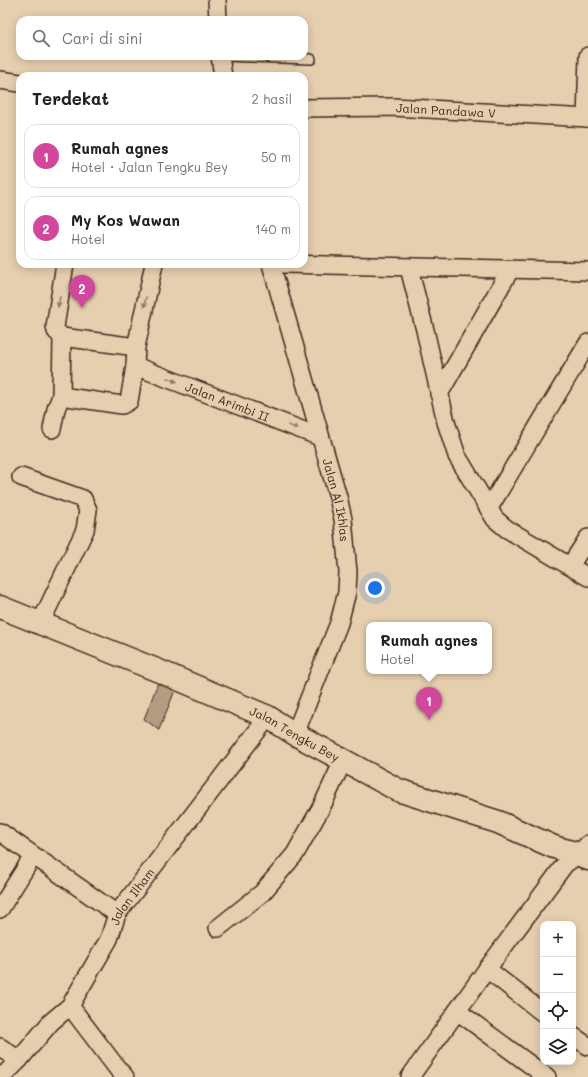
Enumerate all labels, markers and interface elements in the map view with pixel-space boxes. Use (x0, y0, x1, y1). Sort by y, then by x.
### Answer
search box (16, 16, 308, 60)
icon: search (30, 27, 52, 49)
text: Cari di sini (62, 28, 143, 48)
text: Terdekat (32, 87, 109, 109)
text: 2 hasil (252, 90, 292, 107)
street label: Jalan Pandawa V (396, 99, 497, 121)
text: Rumah agnes (71, 138, 168, 158)
text: 1 (43, 148, 49, 165)
text: 50 m (261, 148, 291, 165)
text: Hotel · Jalan Tengku Bey (71, 158, 228, 175)
text: My Kos Wawan (71, 210, 180, 230)
text: 2 (42, 220, 50, 237)
text: 140 m (255, 220, 291, 237)
text: Hotel (71, 230, 105, 247)
pin: 2 (69, 275, 95, 308)
one-way arrow (56, 295, 62, 308)
one-way arrow (142, 296, 148, 308)
one-way arrow (166, 377, 178, 383)
street label: Jalan Arimbi II (183, 378, 272, 425)
one-way arrow (287, 424, 299, 430)
street label: Jalan Al Ikhlas (319, 456, 353, 542)
your location (365, 578, 385, 598)
popup (366, 622, 492, 674)
text: Rumah agnes (380, 630, 478, 650)
text: Hotel (380, 650, 414, 667)
pin: 1 (416, 687, 442, 720)
street label: Jalan Tengku Bey (247, 702, 343, 765)
street label: Jalan Ilham (106, 864, 158, 927)
map controls (540, 921, 576, 1065)
button: + (540, 921, 576, 957)
button: − (540, 957, 576, 993)
button: locate (540, 993, 576, 1029)
button: layers (540, 1029, 576, 1065)

